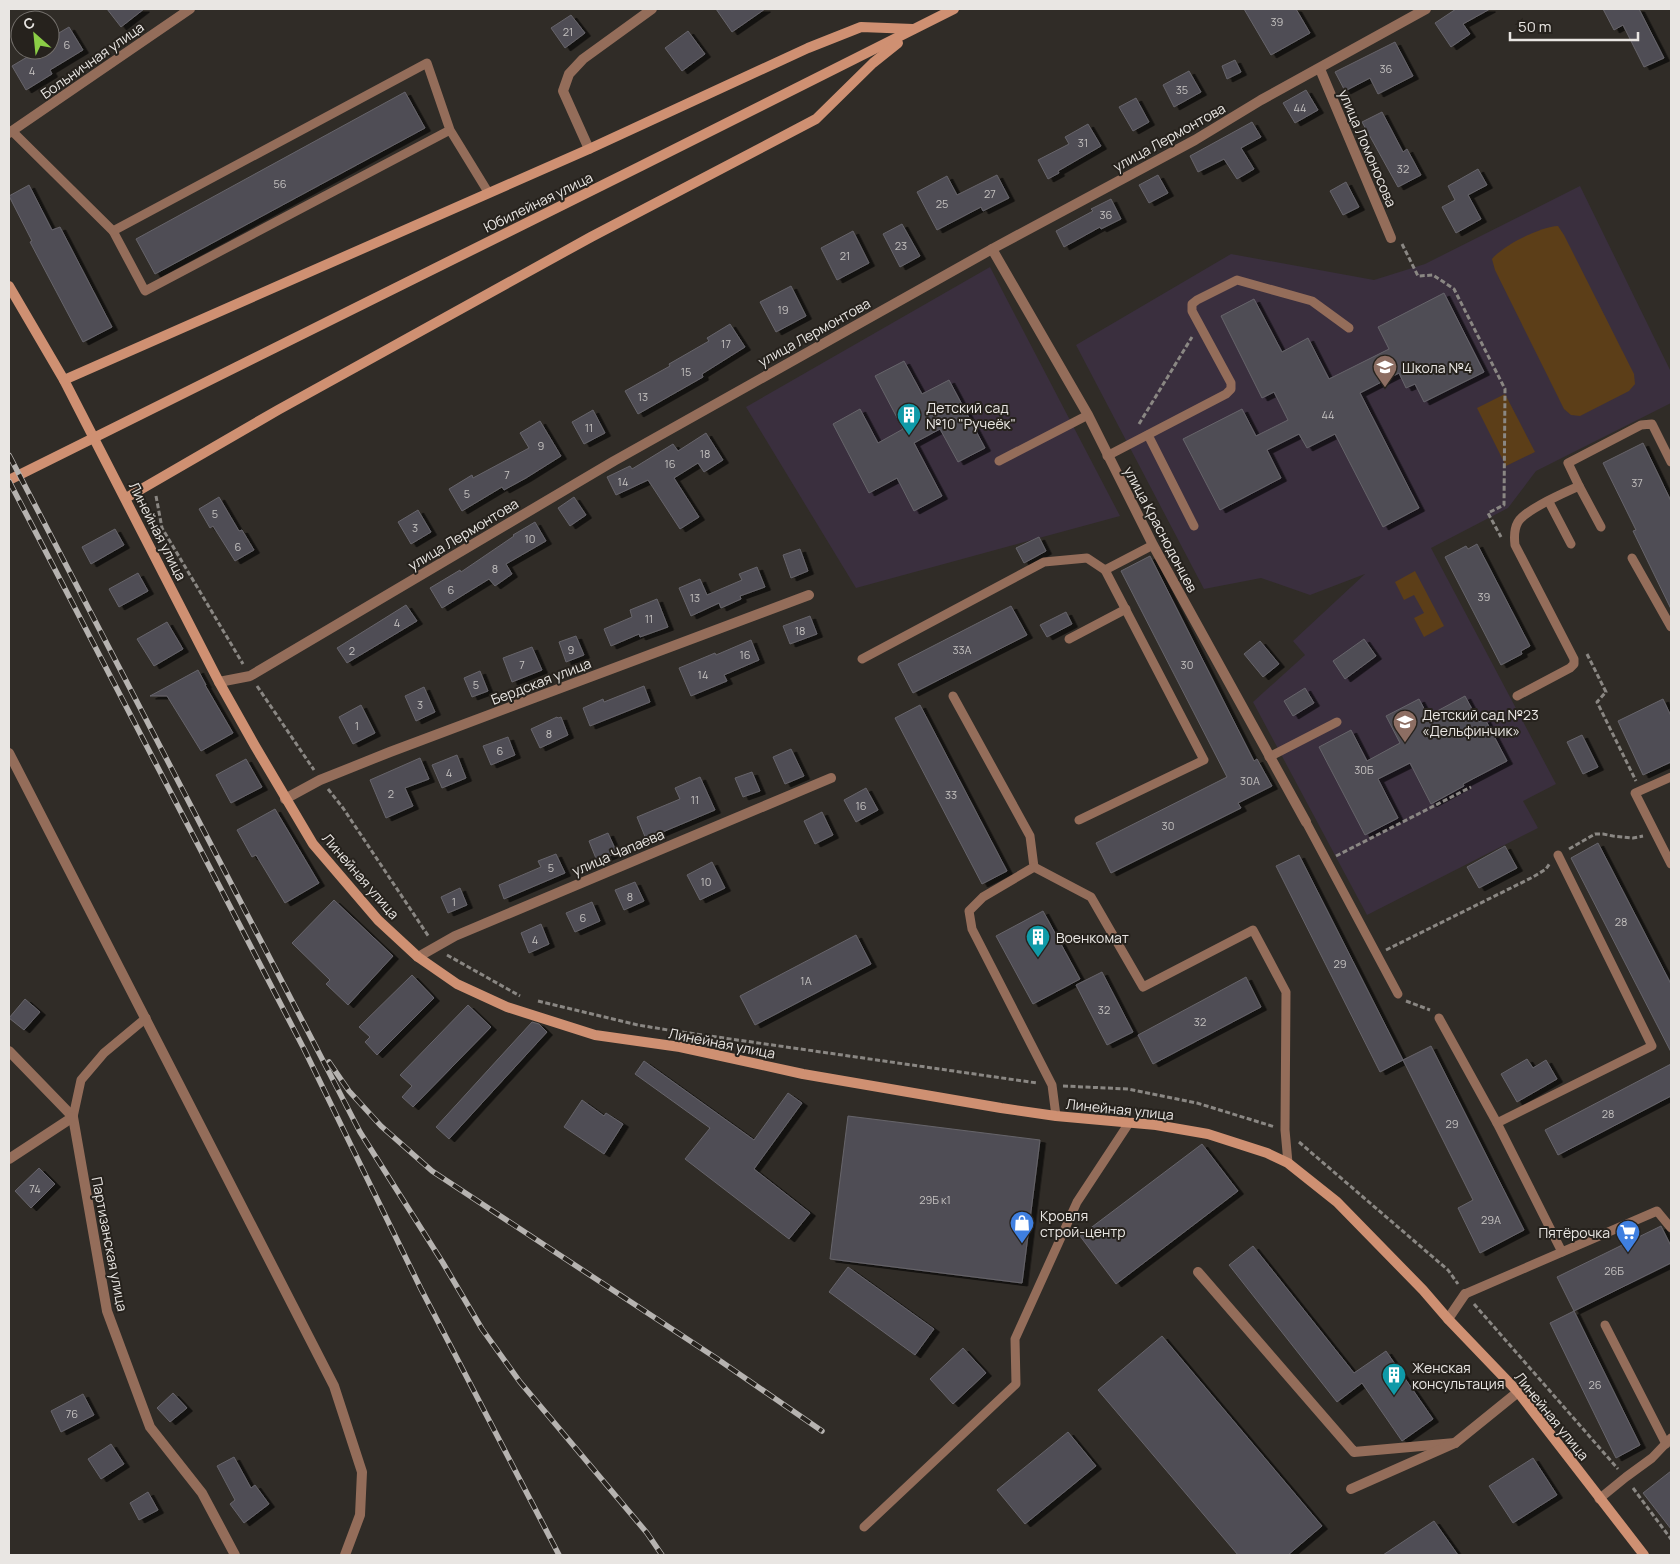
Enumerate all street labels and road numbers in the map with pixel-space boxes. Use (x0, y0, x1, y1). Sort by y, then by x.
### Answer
street label: Больничная улица (37, 17, 147, 103)
street label: улица Ломоносова (1335, 86, 1401, 210)
street label: улица Лермонтова (1110, 98, 1228, 176)
street label: Юбилейная улица (480, 167, 596, 237)
street label: улица Лермонтова (755, 293, 873, 371)
street label: улица Краснодонцев (1120, 463, 1203, 596)
street label: Линейная улица (125, 478, 191, 584)
street label: улица Лермонтова (404, 494, 522, 574)
street label: Бердская улица (488, 653, 594, 709)
street label: улица Чапаева (569, 824, 667, 880)
street label: Линейная улица (318, 829, 404, 923)
street label: Линейная улица (667, 1023, 777, 1063)
street label: Линейная улица (1065, 1094, 1175, 1124)
street label: Партизанская улица (88, 1175, 132, 1313)
street label: Линейная улица (1511, 1368, 1593, 1464)

